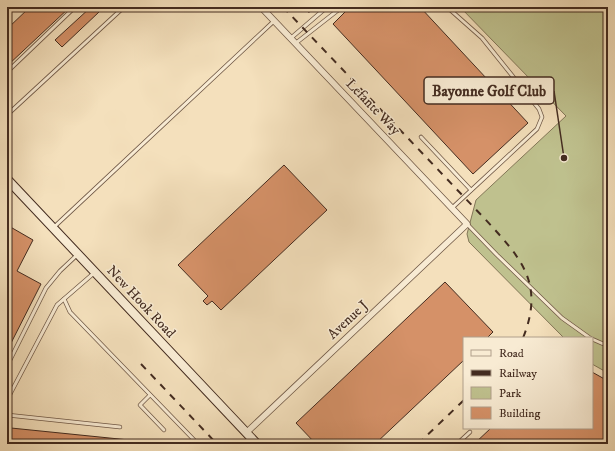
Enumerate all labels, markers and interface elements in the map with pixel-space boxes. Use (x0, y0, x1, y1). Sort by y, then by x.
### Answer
street label: Lefante Way (342, 75, 404, 139)
callout: Bayonne Golf Club (424, 77, 554, 104)
text: Bayonne Golf Club (432, 82, 546, 101)
street label: New Hook Road (103, 262, 179, 342)
street label: Avenue J (324, 296, 372, 343)
legend (463, 337, 593, 429)
text: Road (499, 346, 524, 361)
text: Railway (499, 366, 537, 381)
text: Park (499, 386, 521, 401)
text: Building (499, 406, 540, 421)

